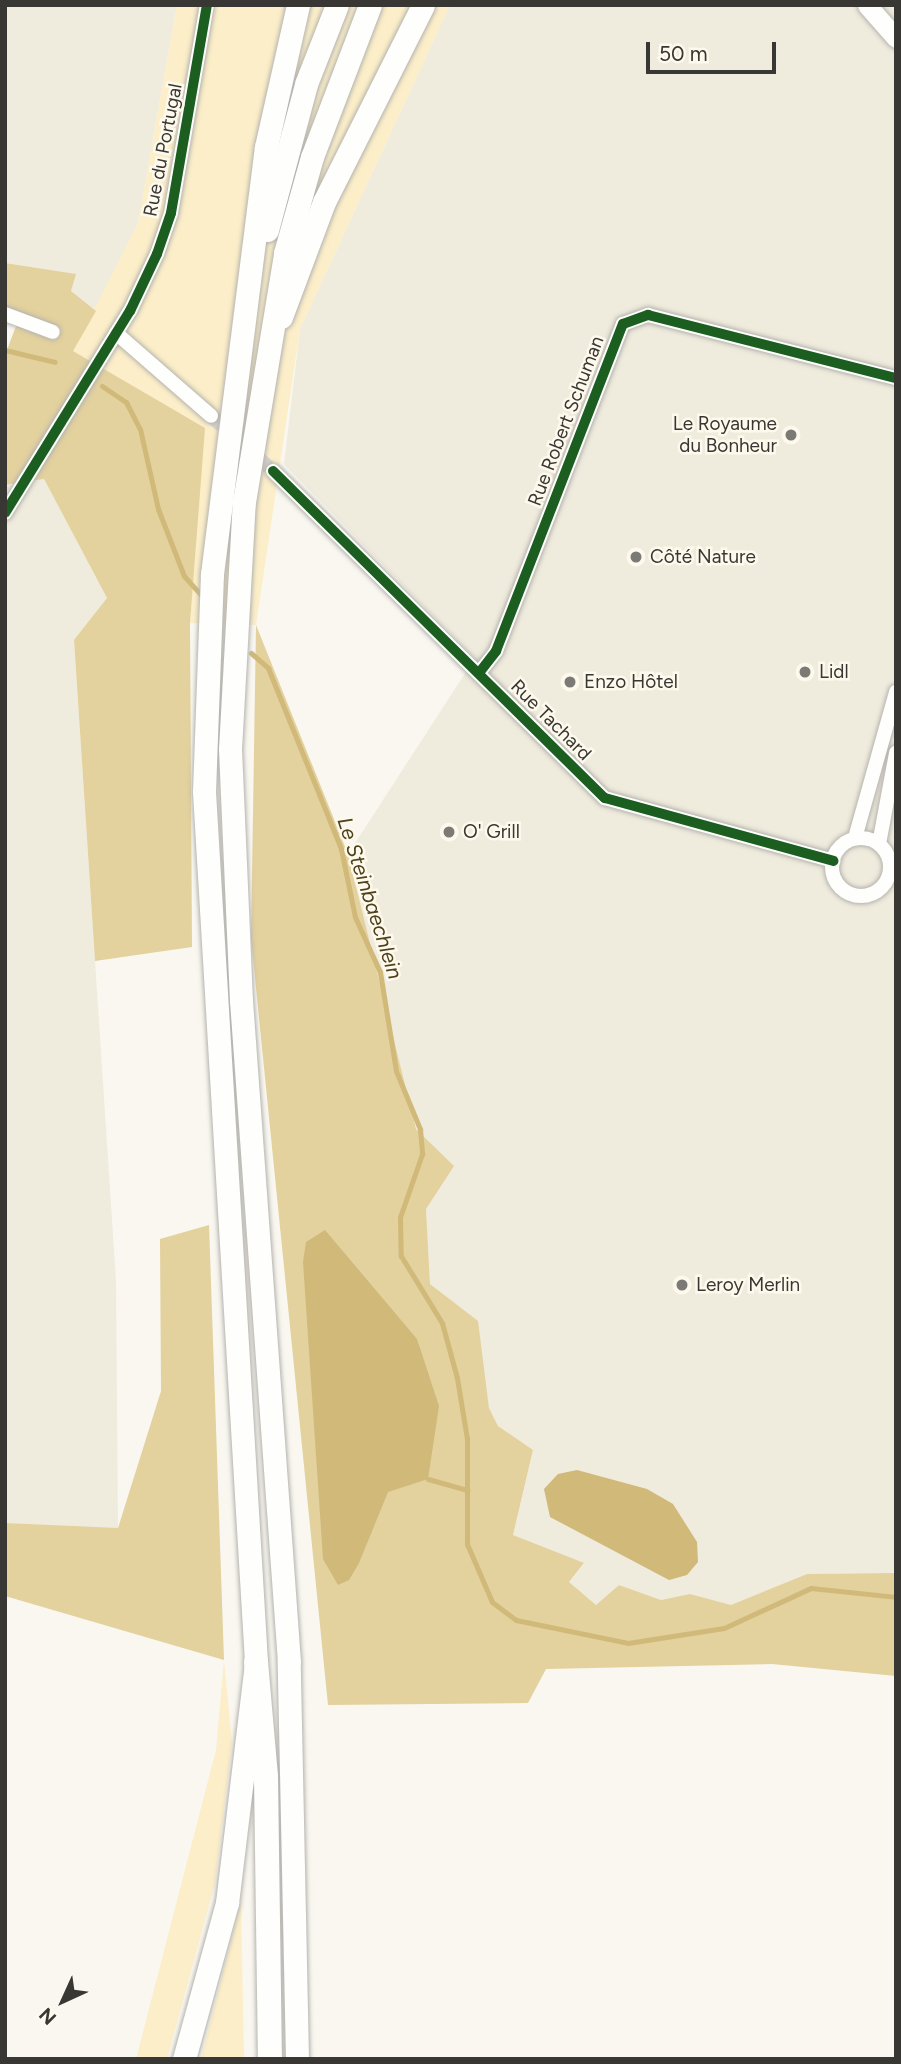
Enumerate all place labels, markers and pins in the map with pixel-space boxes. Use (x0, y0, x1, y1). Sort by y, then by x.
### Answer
place label: Le Royaume du Bonheur (673, 413, 777, 457)
marker: Le Royaume du Bonheur (783, 427, 799, 443)
place label: Côté Nature (650, 546, 756, 568)
marker: Côté Nature (628, 549, 644, 565)
place label: Lidl (819, 661, 849, 683)
marker: Lidl (797, 664, 813, 680)
place label: Enzo Hôtel (584, 671, 678, 693)
marker: Enzo Hôtel (562, 674, 578, 690)
place label: O' Grill (463, 821, 520, 843)
marker: O' Grill (441, 824, 457, 840)
place label: Leroy Merlin (696, 1274, 800, 1296)
marker: Leroy Merlin (674, 1277, 690, 1293)

